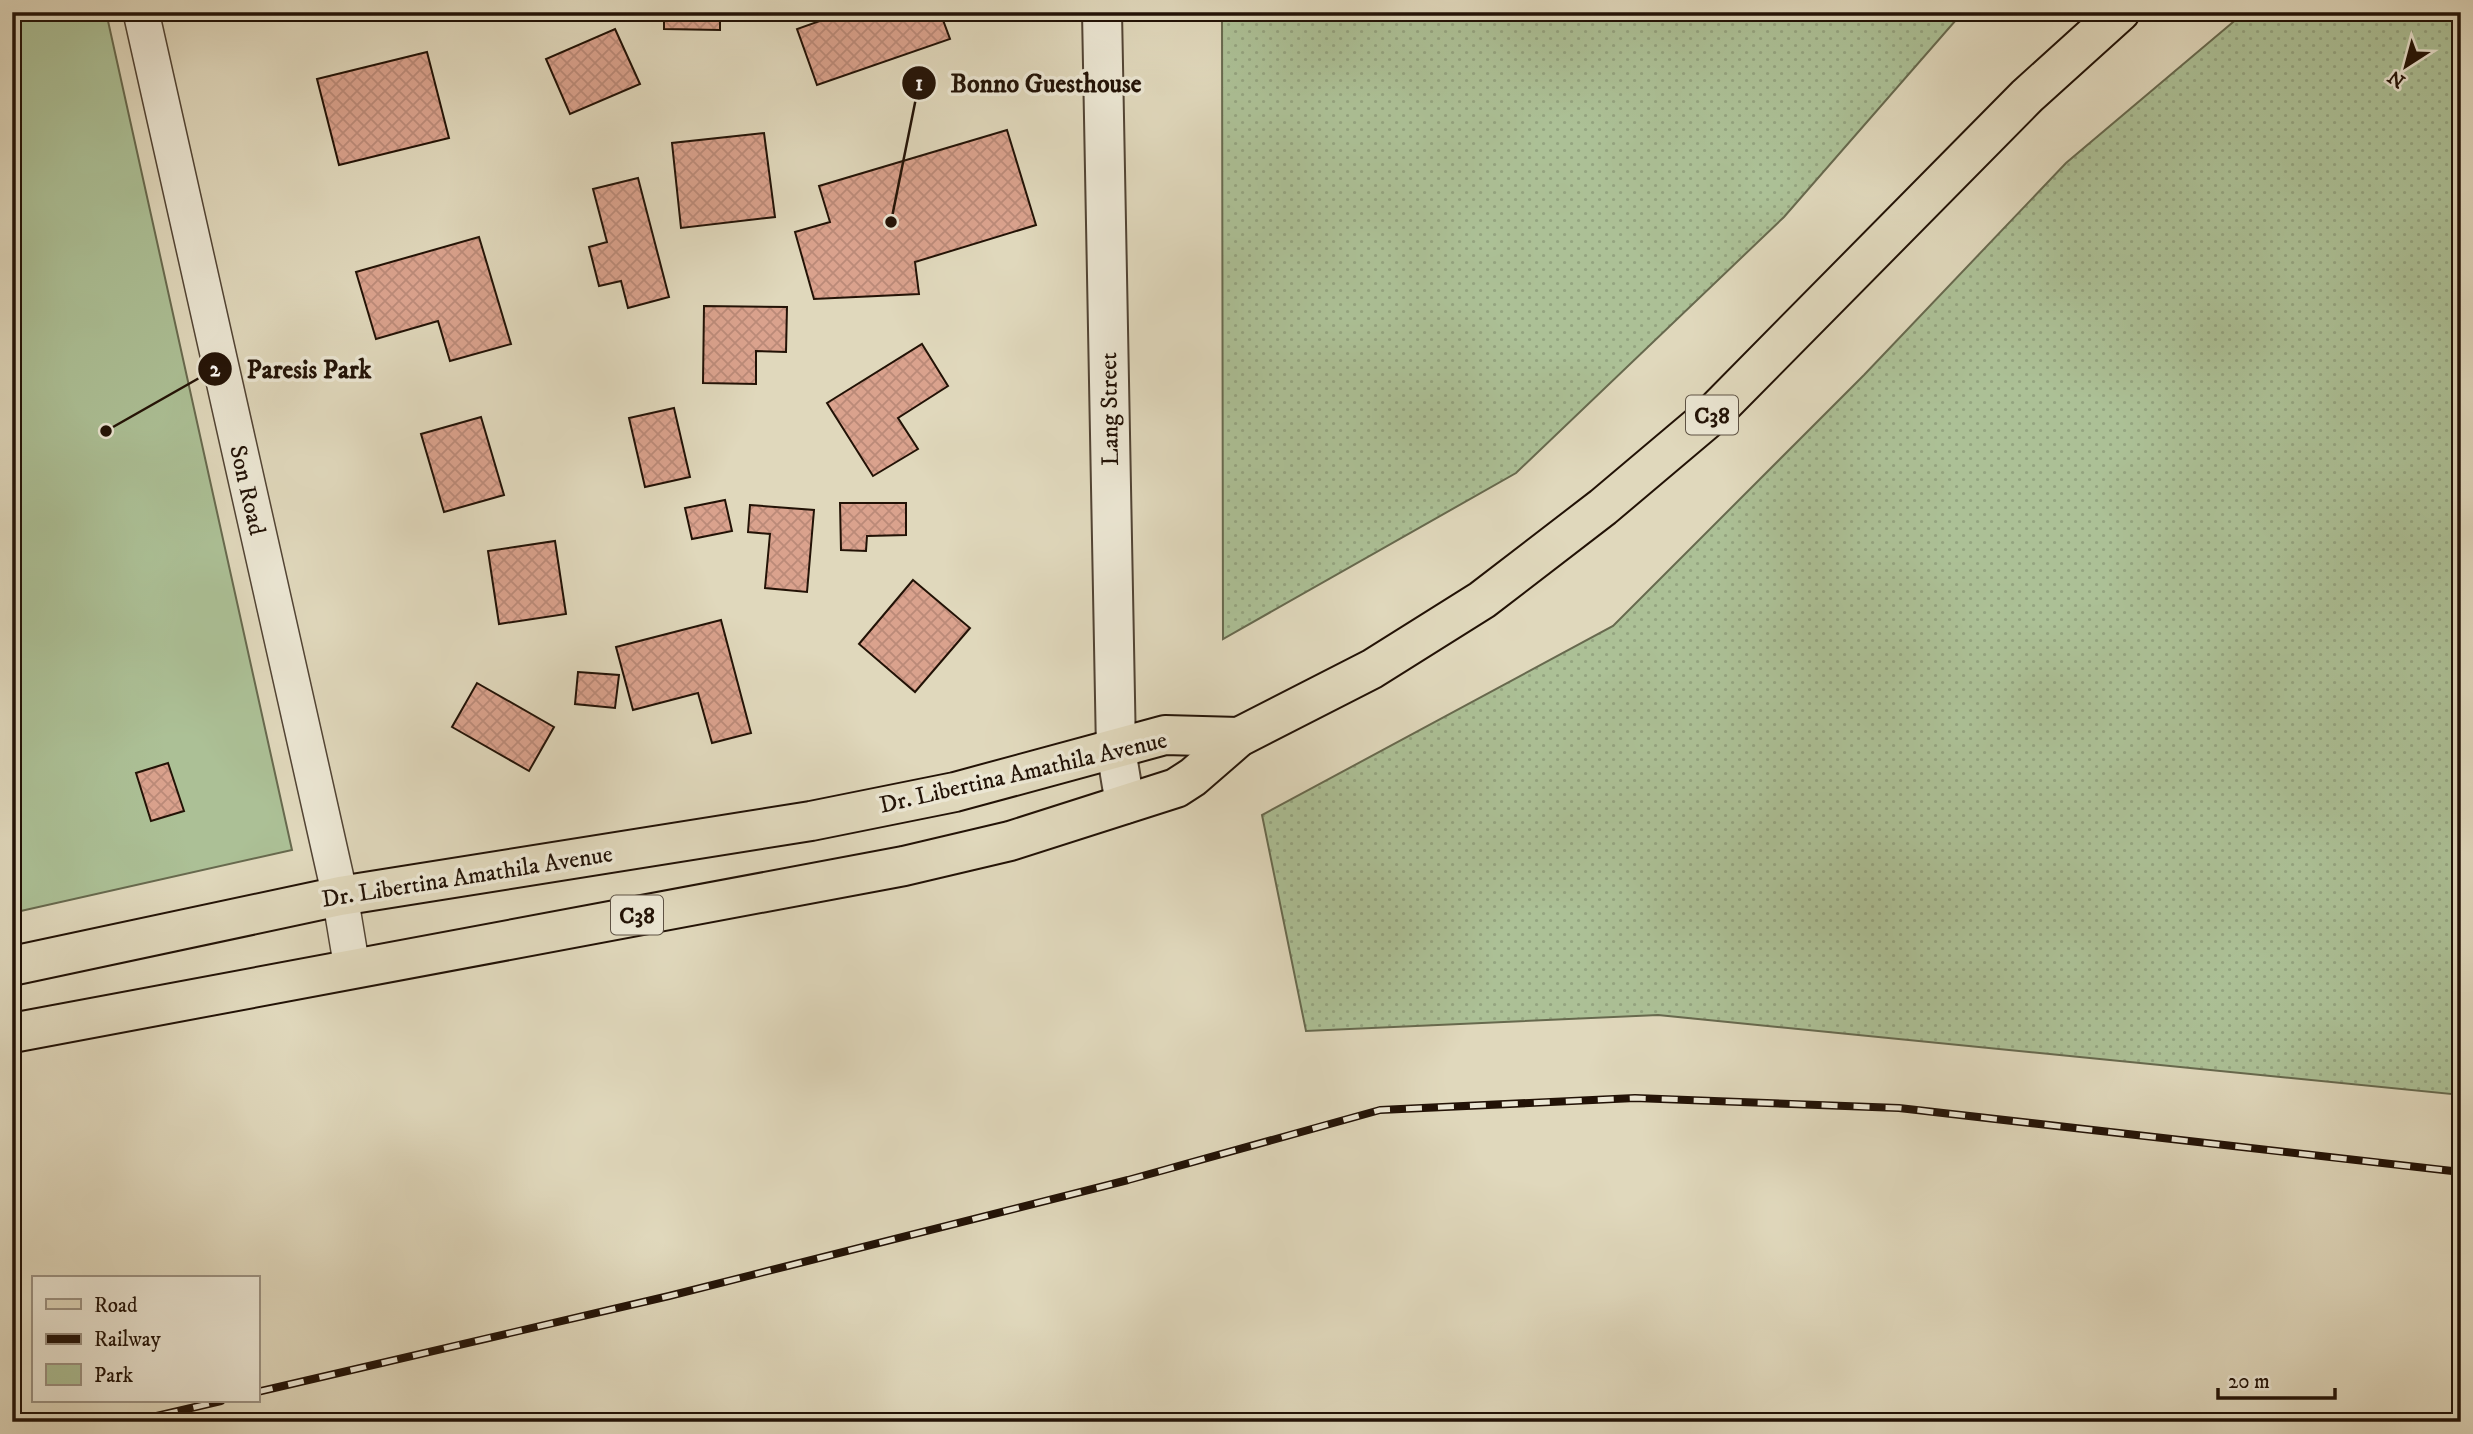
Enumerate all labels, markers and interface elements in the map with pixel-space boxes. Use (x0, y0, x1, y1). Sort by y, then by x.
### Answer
north arrow (2372, 32, 2442, 102)
callout: Bonno Guesthouse (901, 59, 1155, 106)
text: N (2383, 64, 2410, 92)
text: Bonno Guesthouse (950, 68, 1142, 101)
text: 1 (915, 71, 923, 97)
callout: Paresis Park (197, 345, 385, 392)
street label: Lang Street (1094, 352, 1126, 466)
text: Paresis Park (247, 354, 373, 387)
text: 2 (210, 357, 221, 383)
road number: C38 (1686, 396, 1738, 434)
street label: Son Road (222, 442, 272, 538)
street label: Dr. Libertina Amathila Avenue (876, 725, 1170, 821)
street label: Dr. Libertina Amathila Avenue (319, 839, 615, 915)
road number: C38 (611, 896, 663, 934)
legend (32, 1276, 259, 1402)
text: Road (94, 1293, 138, 1319)
text: Railway (94, 1327, 162, 1353)
scale bar (2218, 1357, 2335, 1401)
text: Park (94, 1363, 134, 1389)
text: 20 m (2228, 1369, 2270, 1395)

